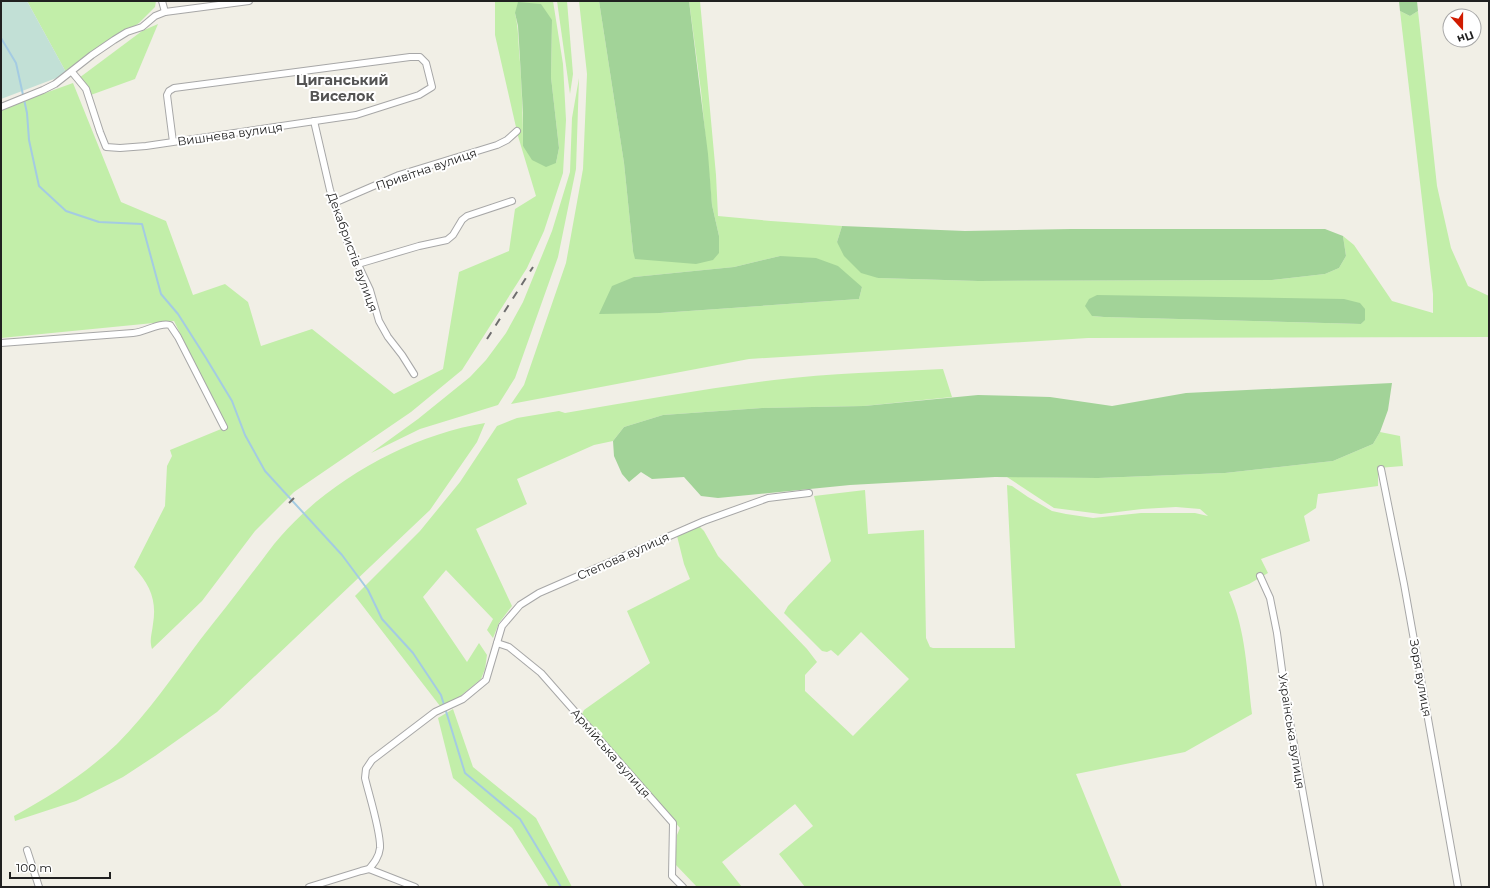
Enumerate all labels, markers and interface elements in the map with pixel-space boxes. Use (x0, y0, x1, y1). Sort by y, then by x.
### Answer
north arrow (1442, 8, 1482, 48)
text: Пн (1455, 28, 1476, 47)
district label: Циганський Виселок (296, 71, 388, 105)
street label: Вишнева вулиця (176, 119, 284, 149)
street label: Привітна вулиця (373, 145, 479, 193)
street label: Декабристів вулиця (324, 190, 382, 314)
street label: Степова вулиця (575, 529, 671, 583)
street label: Зоря вулиця (1407, 638, 1435, 718)
street label: Українська вулиця (1275, 672, 1309, 790)
street label: Армійська вулиця (568, 705, 654, 801)
scale bar (10, 854, 110, 880)
text: 100 m (16, 860, 52, 875)

